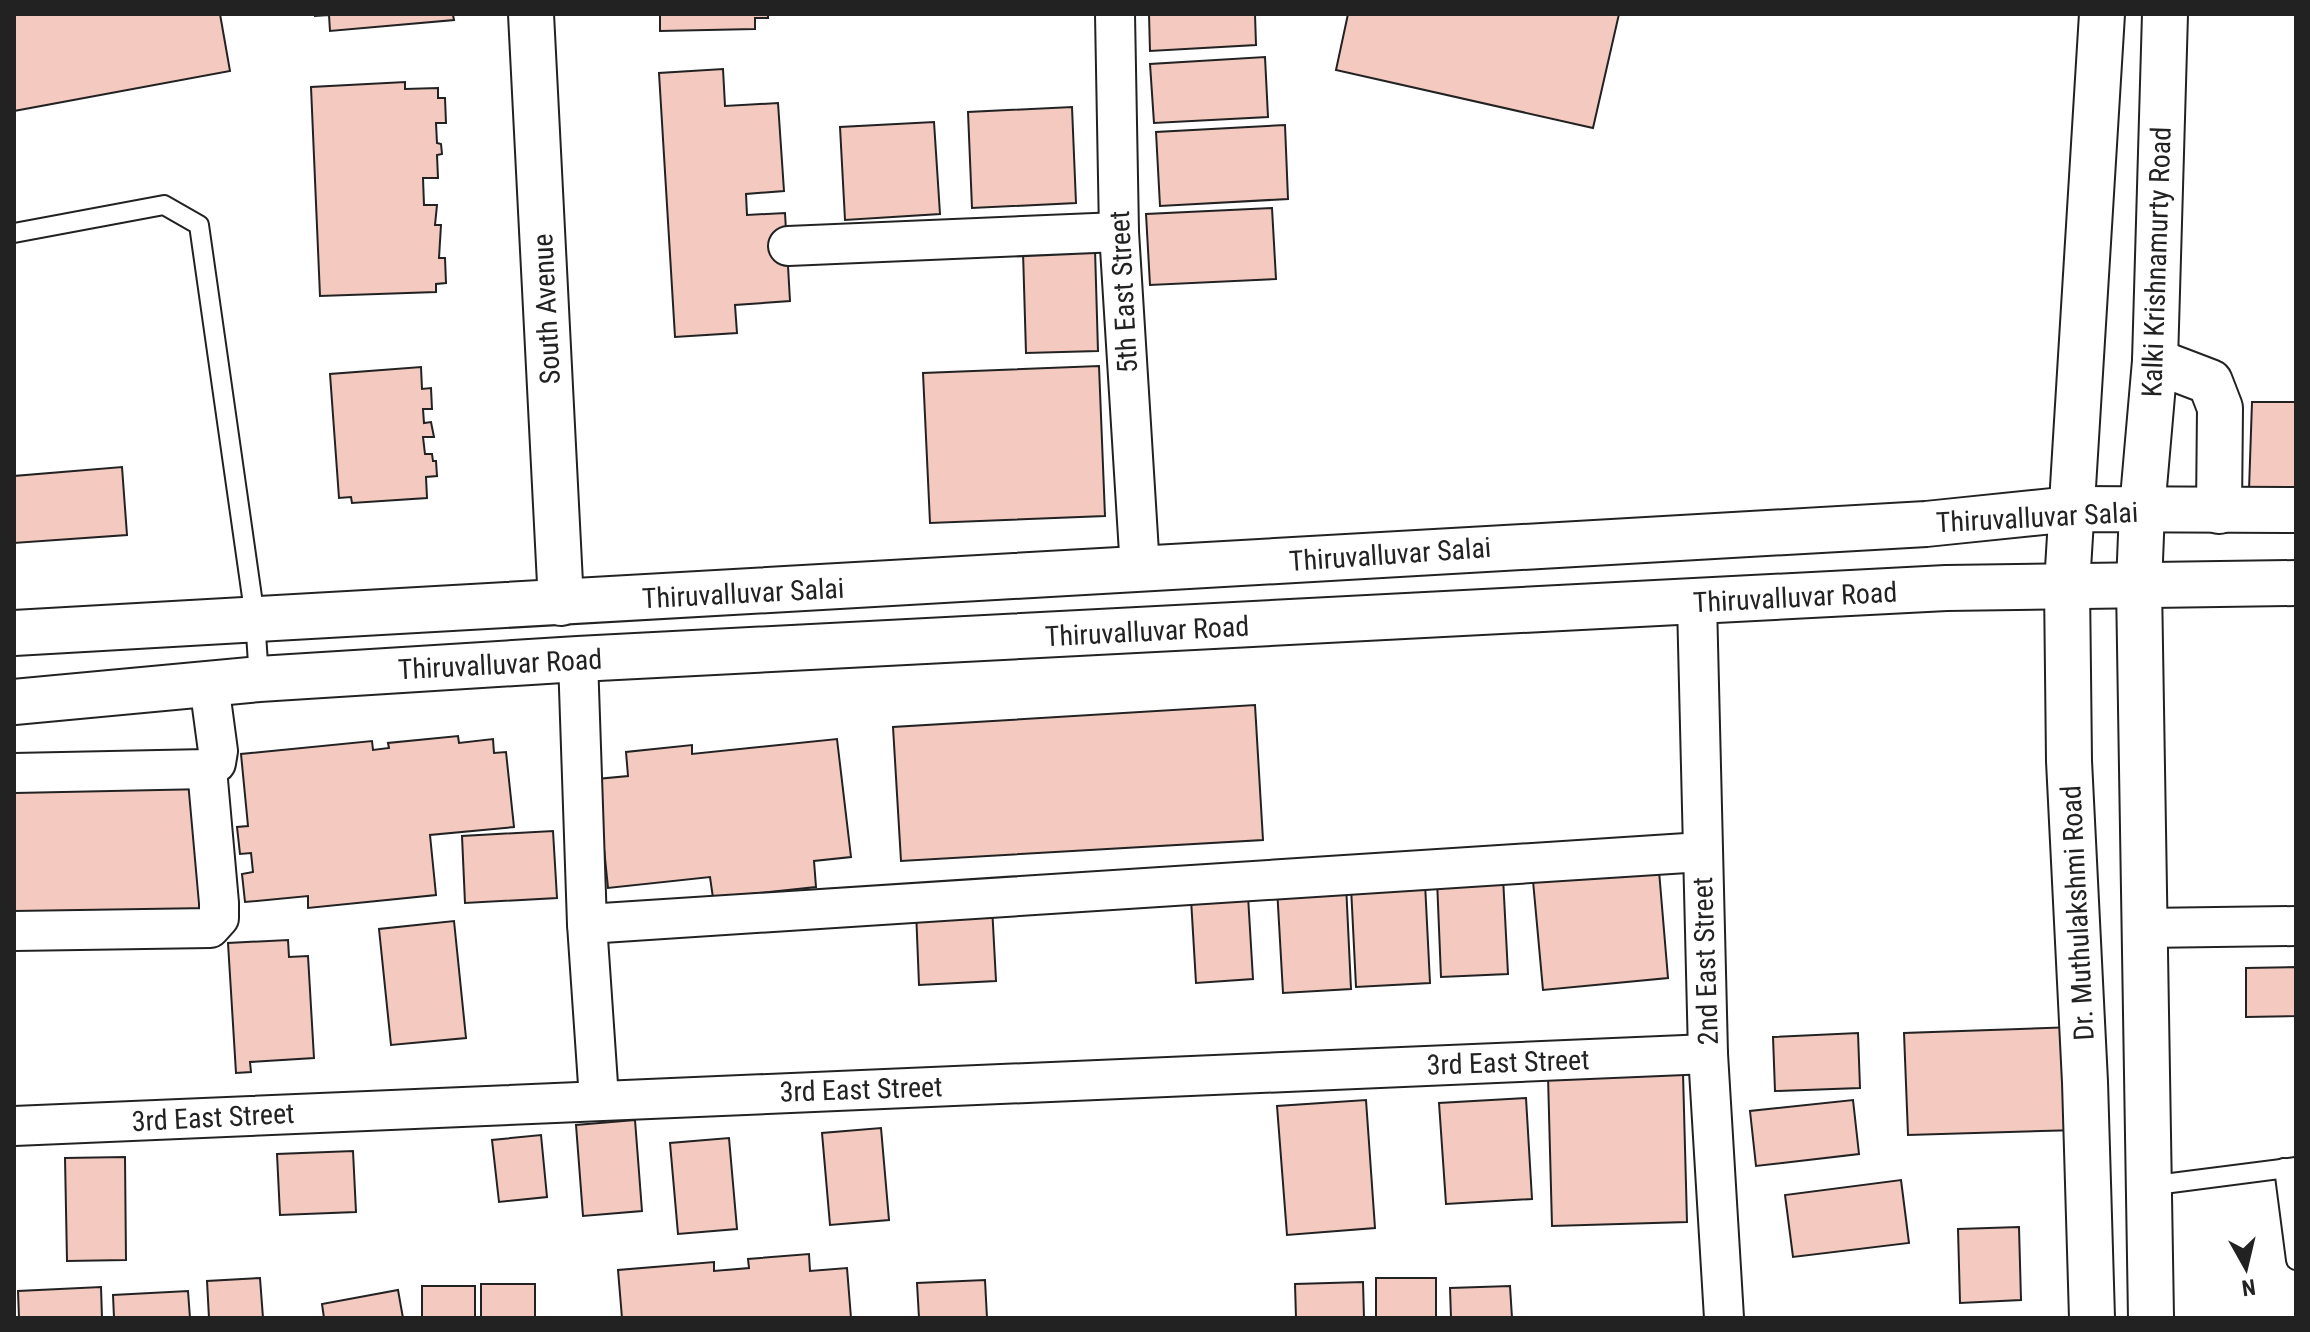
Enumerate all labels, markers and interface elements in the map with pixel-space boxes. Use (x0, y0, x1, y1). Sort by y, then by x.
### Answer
street label: Kalki Krishnamurty Road (2135, 126, 2178, 398)
street label: 5th East Street (1103, 210, 1144, 374)
street label: South Avenue (526, 233, 567, 385)
street label: Thiruvalluvar Salai (1935, 496, 2139, 539)
street label: Thiruvalluvar Salai (1288, 531, 1492, 578)
street label: Thiruvalluvar Salai (641, 572, 845, 615)
street label: Thiruvalluvar Road (1692, 576, 1898, 619)
street label: Thiruvalluvar Road (1044, 610, 1250, 653)
street label: Thiruvalluvar Road (397, 643, 603, 686)
street label: Dr. Muthulakshmi Road (2054, 784, 2101, 1041)
street label: 2nd East Street (1686, 876, 1725, 1046)
street label: 3rd East Street (1426, 1043, 1590, 1082)
street label: 3rd East Street (779, 1070, 943, 1109)
street label: 3rd East Street (131, 1097, 295, 1138)
north arrow (2206, 1228, 2286, 1308)
text: N (2240, 1274, 2257, 1301)

